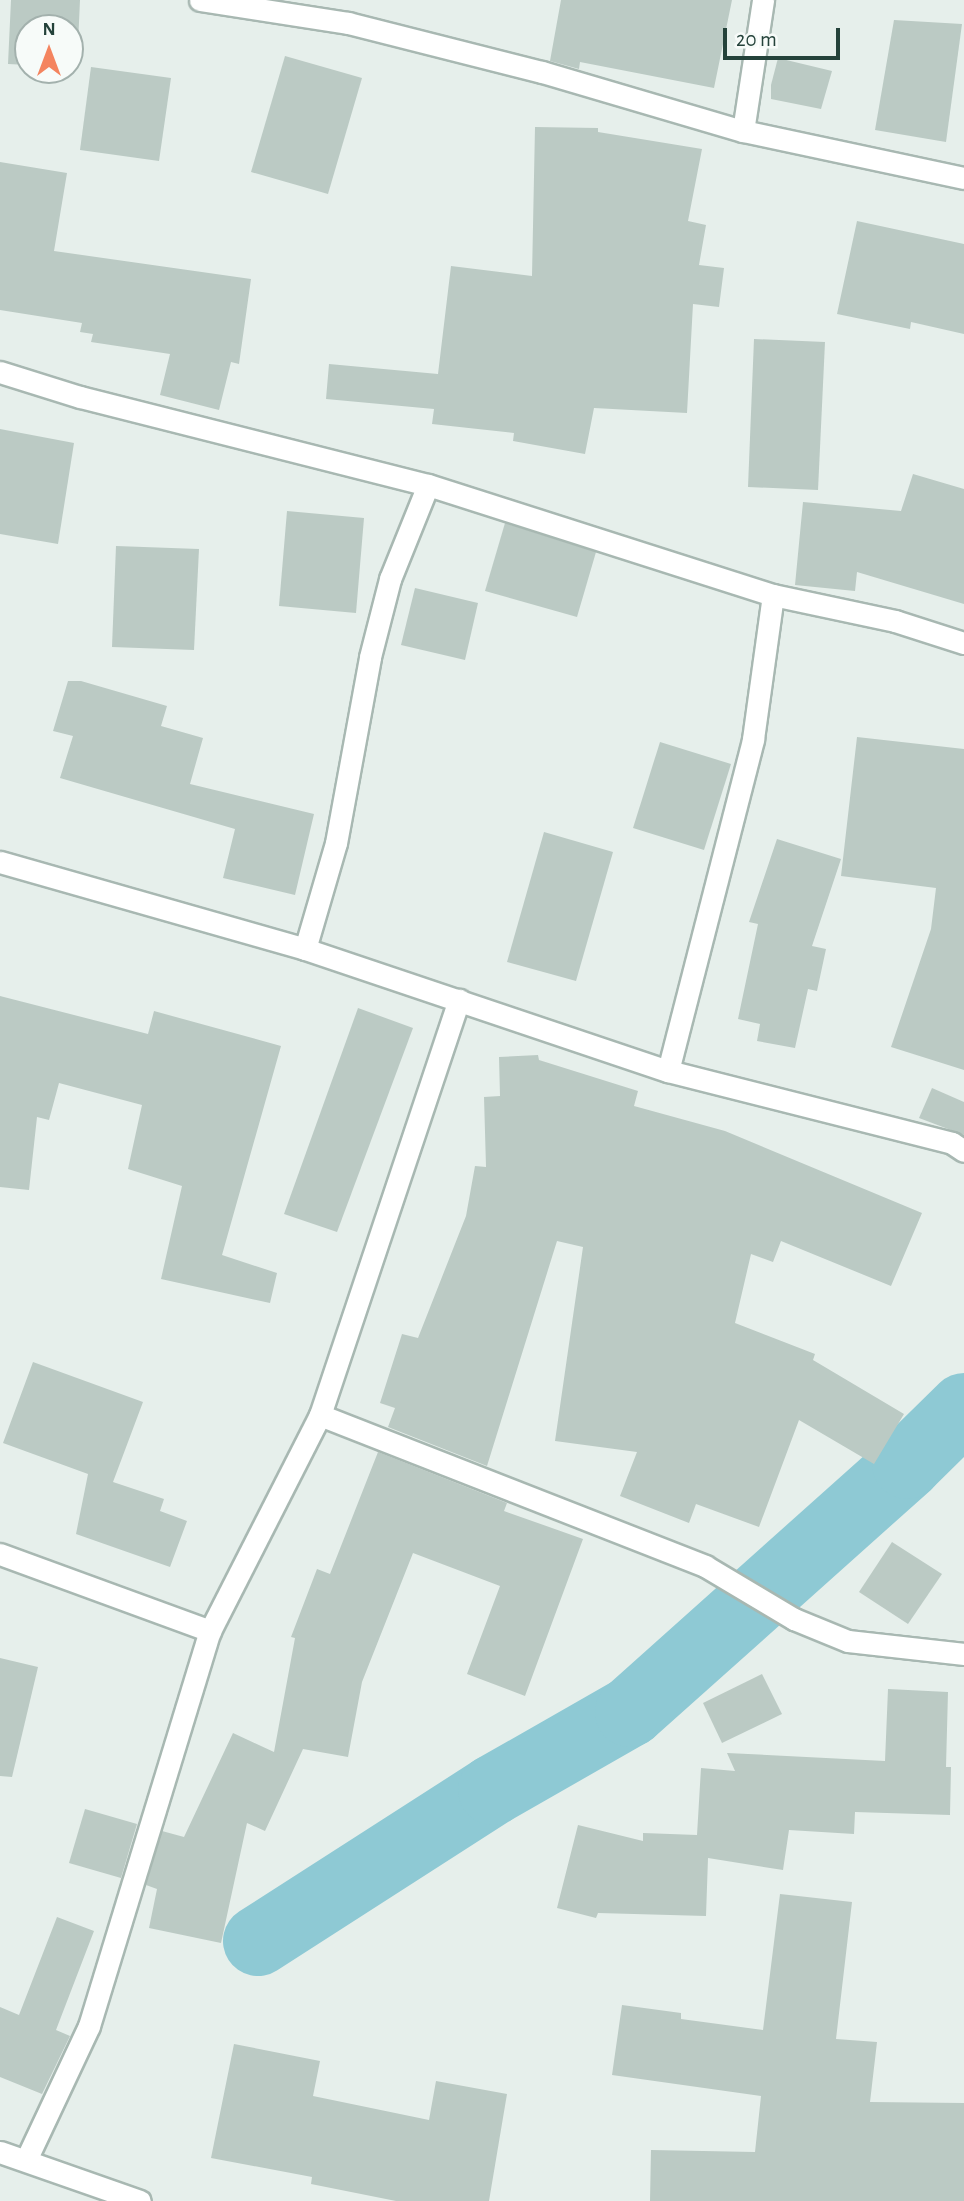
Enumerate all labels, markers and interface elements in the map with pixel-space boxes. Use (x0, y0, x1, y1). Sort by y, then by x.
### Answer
north arrow (14, 14, 84, 84)
scale bar (726, 14, 843, 58)
text: N (42, 20, 56, 39)
text: 20 m (736, 29, 777, 50)

